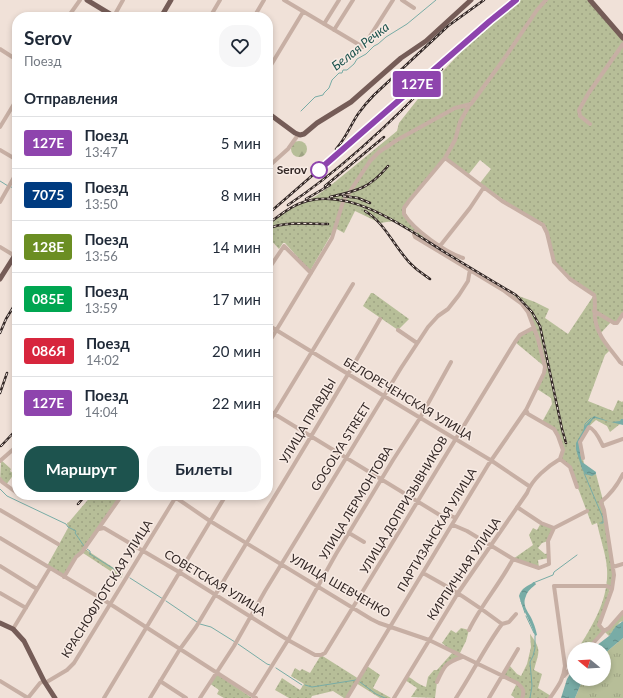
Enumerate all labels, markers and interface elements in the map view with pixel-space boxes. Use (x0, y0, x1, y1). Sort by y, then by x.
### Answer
water label: Белая Речка (328, 18, 392, 74)
button: heart (219, 25, 261, 67)
text: Serov (24, 26, 72, 49)
text: Поезд (24, 53, 61, 69)
line badge: 127Е (389, 71, 445, 97)
text: 127Е (401, 75, 433, 92)
text: Отправления (24, 89, 118, 107)
text: Поезд (84, 126, 128, 144)
text: 127Е (32, 134, 64, 151)
text: 5 мин (221, 134, 261, 152)
text: 13:47 (84, 144, 118, 160)
marker: Serov (310, 161, 328, 179)
place label: Serov (277, 162, 308, 177)
text: Поезд (84, 178, 128, 196)
text: 7075 (32, 186, 64, 203)
text: 8 мин (221, 186, 261, 204)
text: 13:50 (84, 196, 118, 212)
text: Поезд (84, 230, 128, 248)
text: 128Е (32, 238, 64, 255)
text: 14 мин (212, 238, 261, 256)
text: 13:56 (84, 248, 118, 264)
text: Поезд (84, 282, 128, 300)
text: 085Е (32, 290, 64, 307)
text: 17 мин (212, 290, 261, 308)
text: 13:59 (84, 300, 118, 316)
text: Поезд (86, 334, 130, 352)
text: 086Я (32, 342, 66, 359)
text: 20 мин (212, 342, 261, 360)
text: 14:02 (86, 352, 119, 368)
street label: БЕЛОРЕЧЕНСКАЯ УЛИЦА (341, 354, 476, 444)
street label: УЛИЦА ПРАВДЫ (276, 375, 339, 466)
text: Поезд (84, 386, 128, 404)
text: 127Е (32, 394, 64, 411)
text: 22 мин (212, 394, 261, 412)
street label: GOGOLYA STREET (307, 400, 374, 494)
text: 14:04 (84, 404, 118, 420)
street label: УЛИЦА ДОПРИЗЫВНИКОВ (356, 433, 451, 576)
street label: УЛИЦА ЛЕРМОНТОВА (316, 442, 396, 562)
button: Маршрут (24, 446, 139, 492)
button: Билеты (147, 446, 261, 492)
street label: ПАРТИЗАНСКАЯ УЛИЦА (394, 464, 480, 594)
street label: КИРПИЧНАЯ УЛИЦА (424, 514, 504, 623)
street label: КРАСНОФЛОТСКАЯ УЛИЦА (58, 516, 156, 661)
street label: СОВЕТСКАЯ УЛИЦА (162, 546, 270, 619)
street label: УЛИЦА ШЕВЧЕНКО (287, 551, 394, 621)
north arrow (567, 642, 611, 686)
map controls (567, 642, 611, 686)

